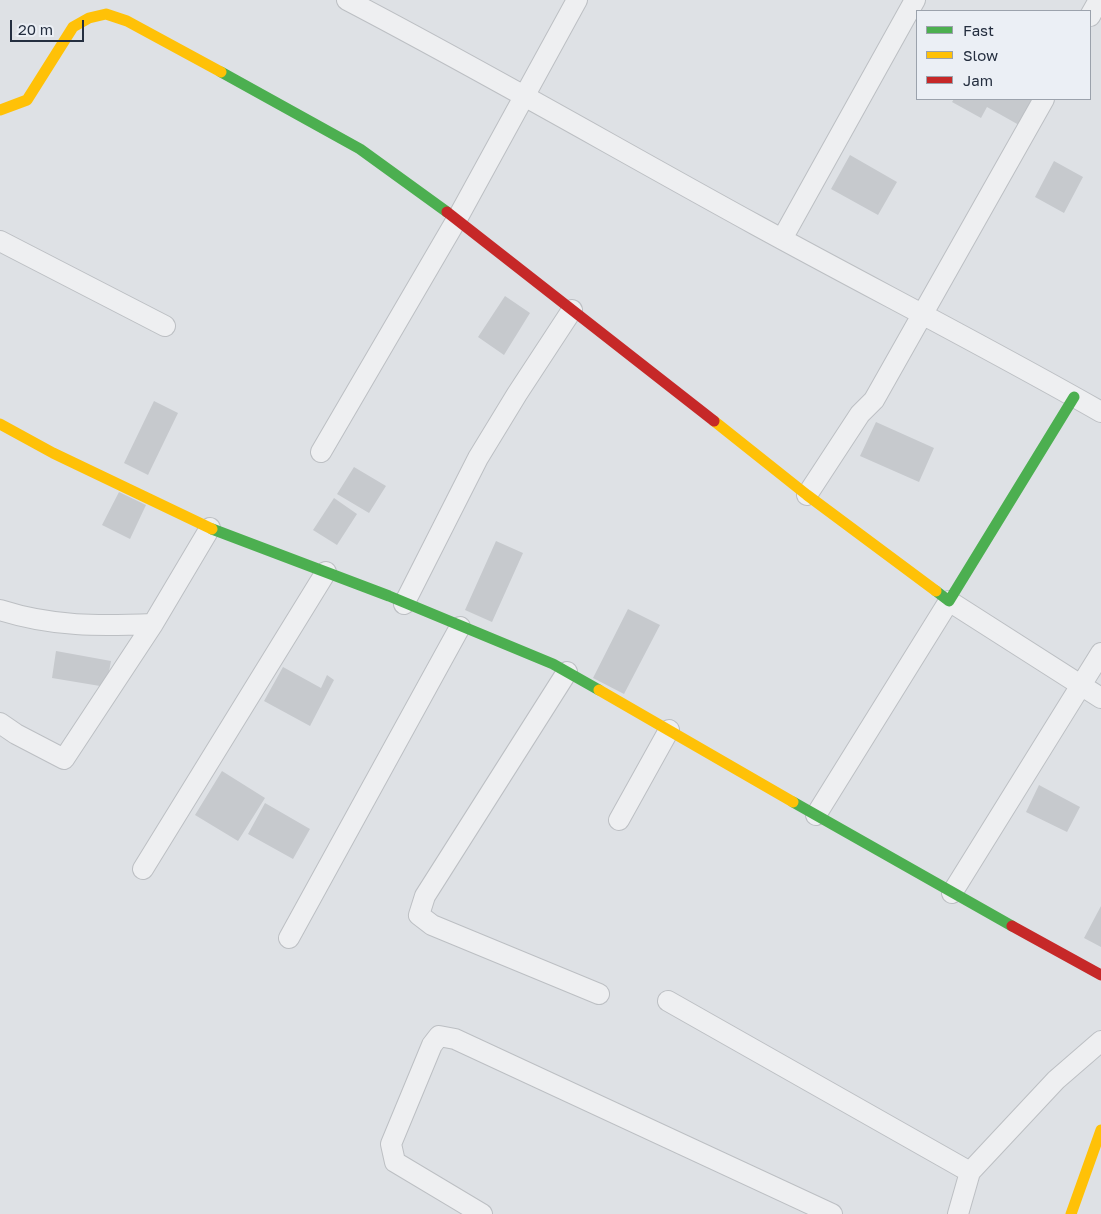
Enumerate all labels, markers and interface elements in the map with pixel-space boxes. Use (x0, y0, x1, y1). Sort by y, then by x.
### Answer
scale bar (12, 10, 86, 42)
legend (916, 10, 1091, 100)
text: 20 m (18, 20, 53, 38)
text: Fast (963, 21, 994, 39)
text: Slow (963, 46, 998, 64)
text: Jam (963, 71, 993, 89)

